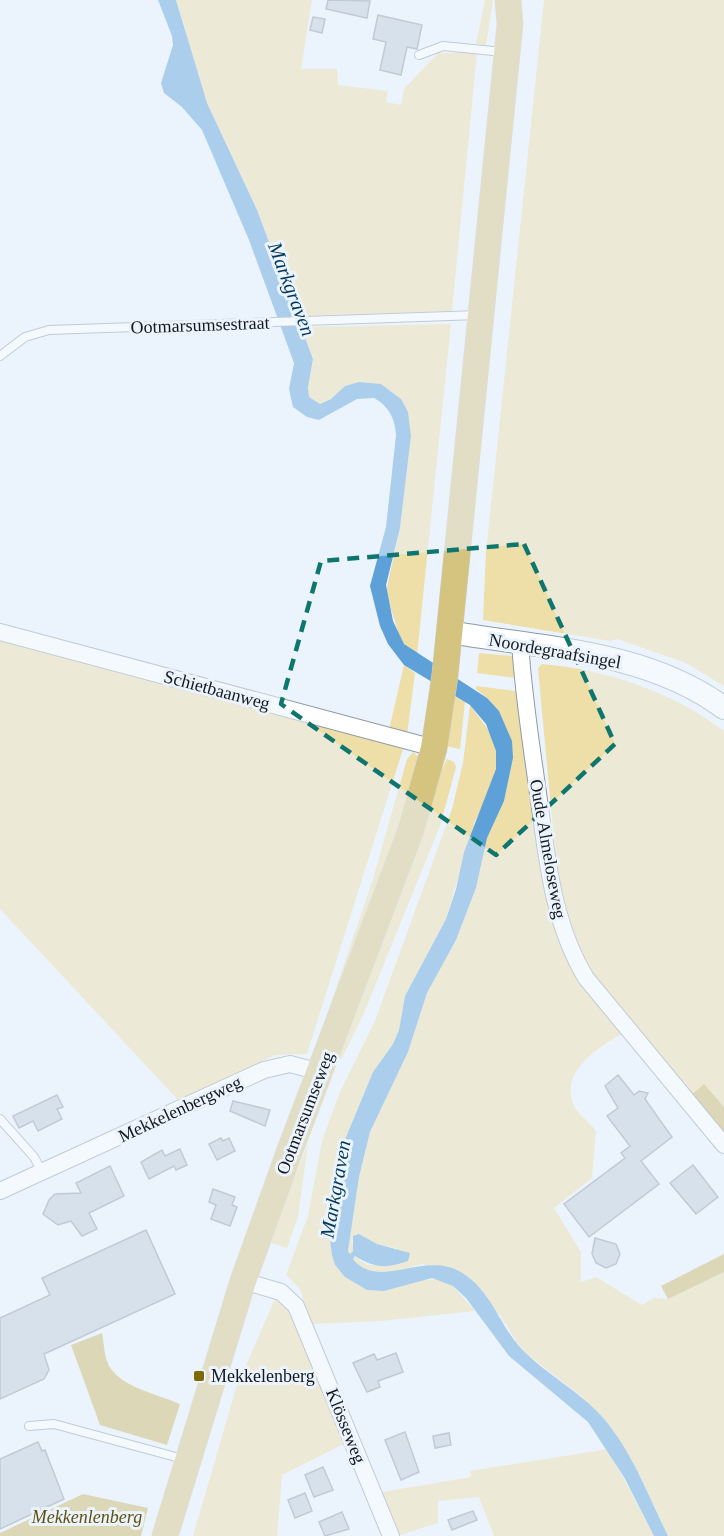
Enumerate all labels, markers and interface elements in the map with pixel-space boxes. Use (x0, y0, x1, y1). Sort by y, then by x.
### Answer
water label: Markgraven (263, 238, 320, 339)
street label: Ootmarsumsestraat (130, 313, 270, 337)
street label: Noordegraafsingel (487, 630, 623, 672)
street label: Schietbaanweg (162, 666, 272, 714)
street label: Oude Almeloseweg (526, 778, 570, 920)
street label: Ootmarsumseweg (272, 1049, 338, 1177)
street label: Mekkelenbergweg (115, 1072, 245, 1146)
water label: Markgraven (315, 1138, 355, 1241)
place label: Mekkelenberg (211, 1366, 315, 1386)
marker: Mekkelenberg (192, 1369, 206, 1383)
street label: Klösseweg (322, 1386, 370, 1466)
park label: Mekkenlenberg (31, 1507, 142, 1527)

